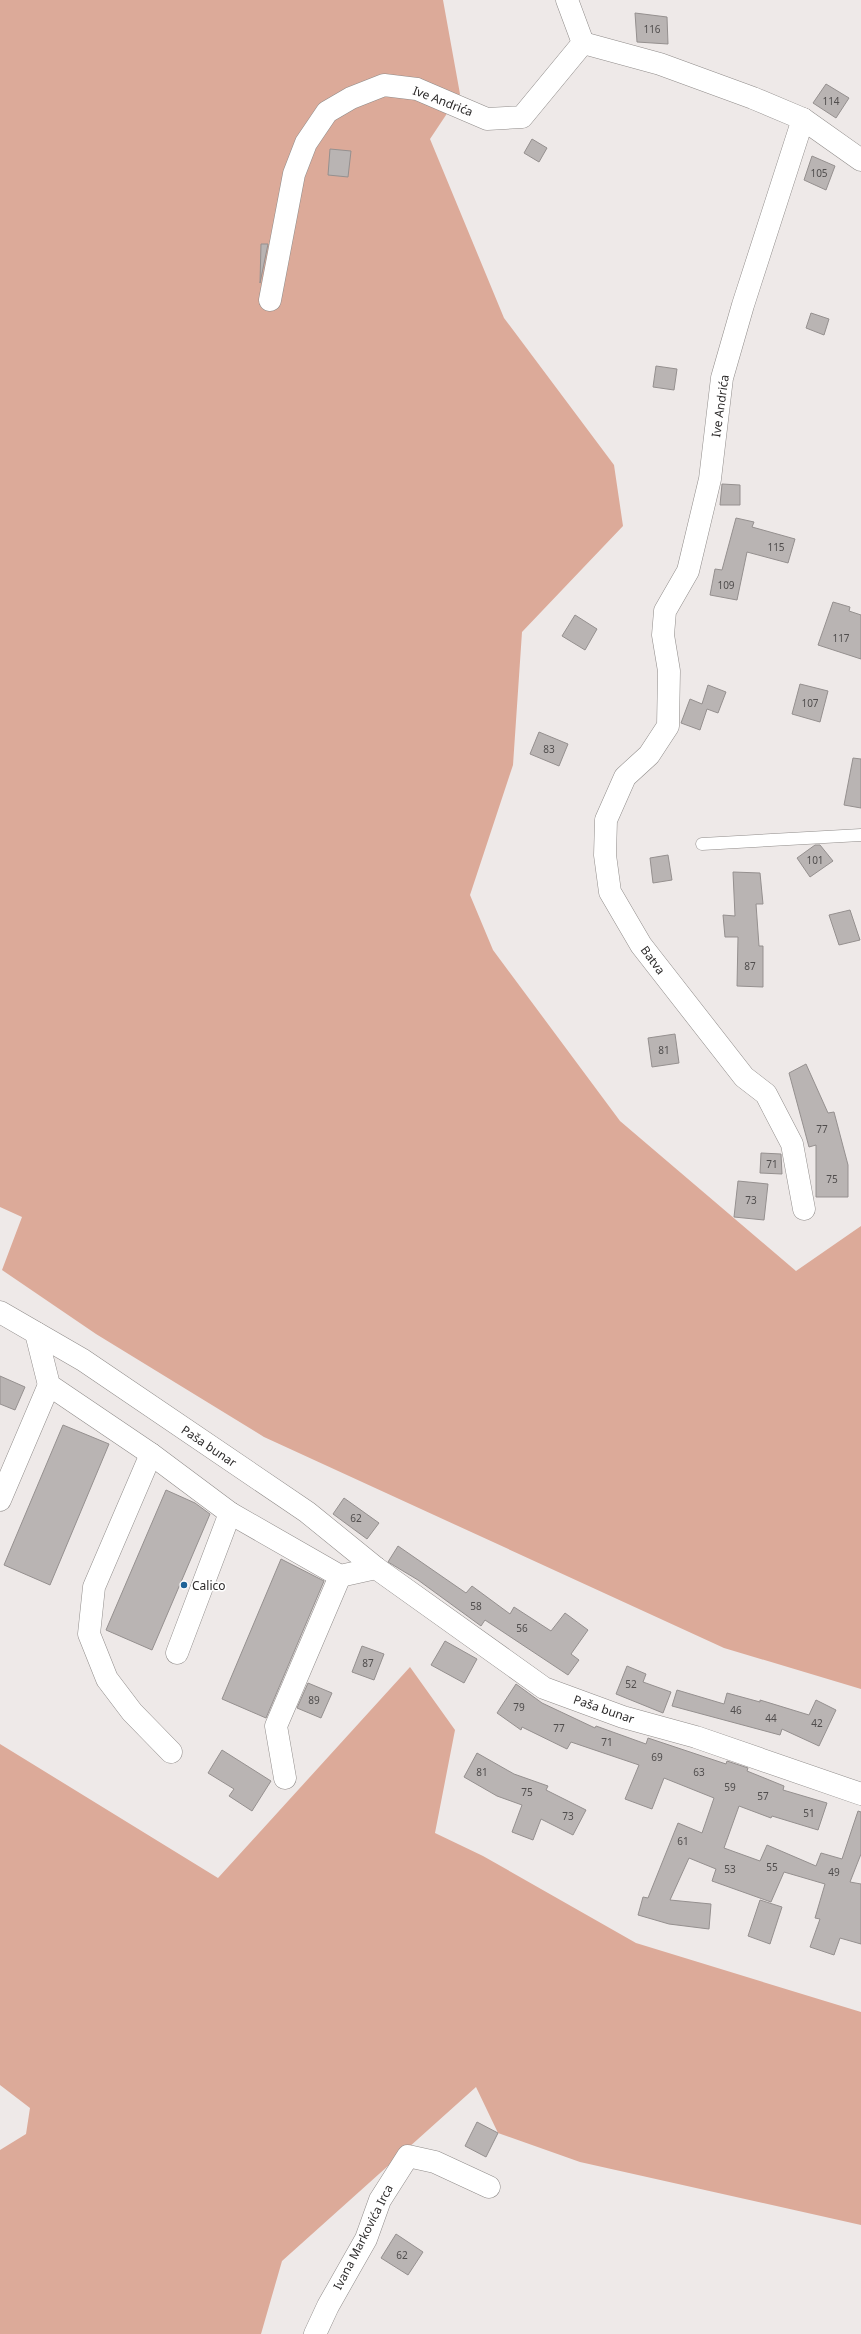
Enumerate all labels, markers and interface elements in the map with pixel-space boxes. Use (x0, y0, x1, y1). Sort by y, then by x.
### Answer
house number: 116 (643, 22, 661, 36)
street label: Ive Andrića (411, 82, 475, 120)
house number: 114 (822, 94, 840, 108)
house number: 105 (810, 166, 828, 180)
street label: Ive Andrića (707, 374, 733, 438)
house number: 115 (767, 540, 785, 554)
house number: 109 (717, 578, 735, 592)
house number: 117 (832, 631, 850, 645)
house number: 107 (801, 696, 819, 710)
house number: 83 (543, 742, 555, 756)
house number: 101 (806, 853, 824, 867)
street label: Batva (637, 942, 669, 978)
house number: 87 (744, 959, 756, 973)
house number: 81 (658, 1043, 670, 1057)
house number: 77 (816, 1122, 828, 1136)
house number: 71 (766, 1157, 778, 1171)
house number: 75 (826, 1172, 838, 1186)
house number: 73 (745, 1193, 757, 1207)
street label: Paša bunar (178, 1421, 240, 1471)
house number: 62 (350, 1511, 362, 1525)
place label: Calico (192, 1577, 226, 1594)
marker: Calico (179, 1580, 189, 1590)
house number: 58 (470, 1599, 482, 1613)
house number: 56 (516, 1621, 528, 1635)
house number: 87 (362, 1656, 374, 1670)
house number: 52 (625, 1677, 637, 1691)
street label: Paša bunar (571, 1691, 637, 1727)
house number: 89 (308, 1693, 320, 1707)
house number: 79 (513, 1700, 525, 1714)
house number: 46 (730, 1703, 742, 1717)
house number: 44 (765, 1711, 777, 1725)
house number: 42 (811, 1716, 823, 1730)
house number: 77 (553, 1721, 565, 1735)
house number: 71 (601, 1735, 613, 1749)
house number: 69 (651, 1750, 663, 1764)
house number: 81 (476, 1765, 488, 1779)
house number: 63 (693, 1765, 705, 1779)
house number: 59 (724, 1780, 736, 1794)
house number: 75 (521, 1785, 533, 1799)
house number: 57 (757, 1789, 769, 1803)
house number: 51 (803, 1806, 815, 1820)
house number: 73 (562, 1809, 574, 1823)
house number: 61 (677, 1834, 689, 1848)
house number: 55 (766, 1860, 778, 1874)
house number: 53 (724, 1862, 736, 1876)
house number: 49 (828, 1865, 840, 1879)
street label: Ivana Markovića Irca (329, 2181, 397, 2293)
house number: 62 (396, 2248, 408, 2262)

